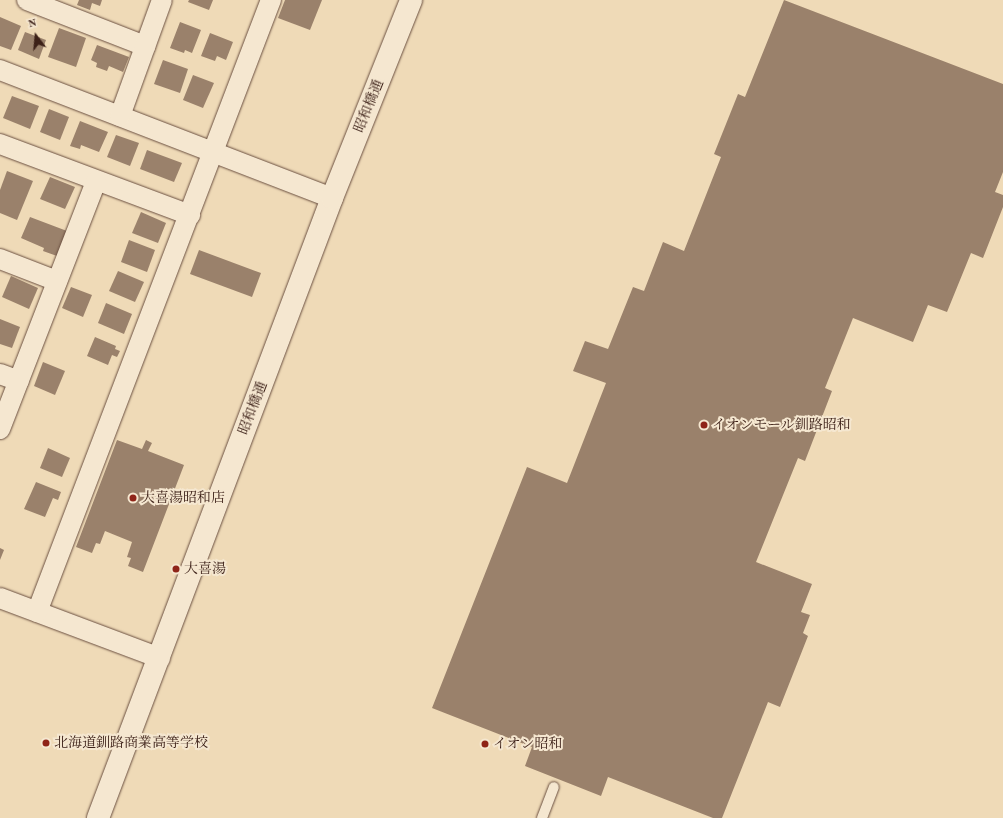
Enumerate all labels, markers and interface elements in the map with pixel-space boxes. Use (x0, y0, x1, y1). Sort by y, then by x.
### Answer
north arrow (16, 16, 56, 56)
text: N (27, 18, 38, 30)
street label: 昭和橋通 (351, 77, 387, 135)
street label: 昭和橋通 (235, 379, 271, 437)
place label: イオンモール釧路昭和 (712, 417, 851, 433)
marker: イオンモール釧路昭和 (699, 420, 709, 430)
place label: 大喜湯昭和店 (141, 490, 225, 506)
marker: 大喜湯昭和店 (128, 493, 138, 503)
place label: 大喜湯 (184, 561, 226, 577)
marker: 大喜湯 (171, 564, 181, 574)
place label: 北海道釧路商業高等学校 (54, 735, 208, 751)
place label: イオン昭和 (493, 736, 563, 752)
marker: 北海道釧路商業高等学校 (41, 738, 51, 748)
marker: イオン昭和 (480, 739, 490, 749)

